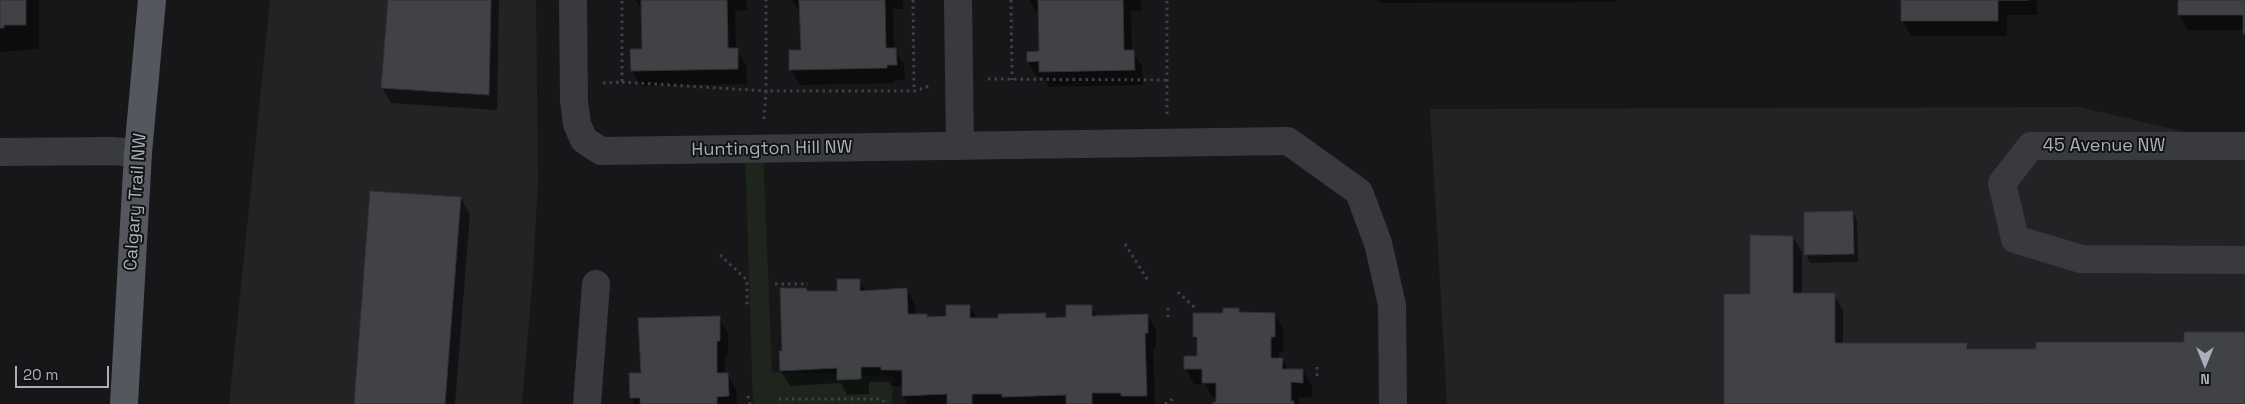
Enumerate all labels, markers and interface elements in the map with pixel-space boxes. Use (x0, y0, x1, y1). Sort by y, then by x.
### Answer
street label: Calgary Trail NW (120, 132, 152, 272)
street label: 45 Avenue NW (2043, 135, 2165, 157)
street label: Huntington Hill NW (691, 137, 853, 161)
north arrow (2180, 339, 2230, 389)
scale bar (18, 356, 111, 388)
text: 20 m (23, 365, 58, 384)
text: N (2200, 370, 2210, 388)

